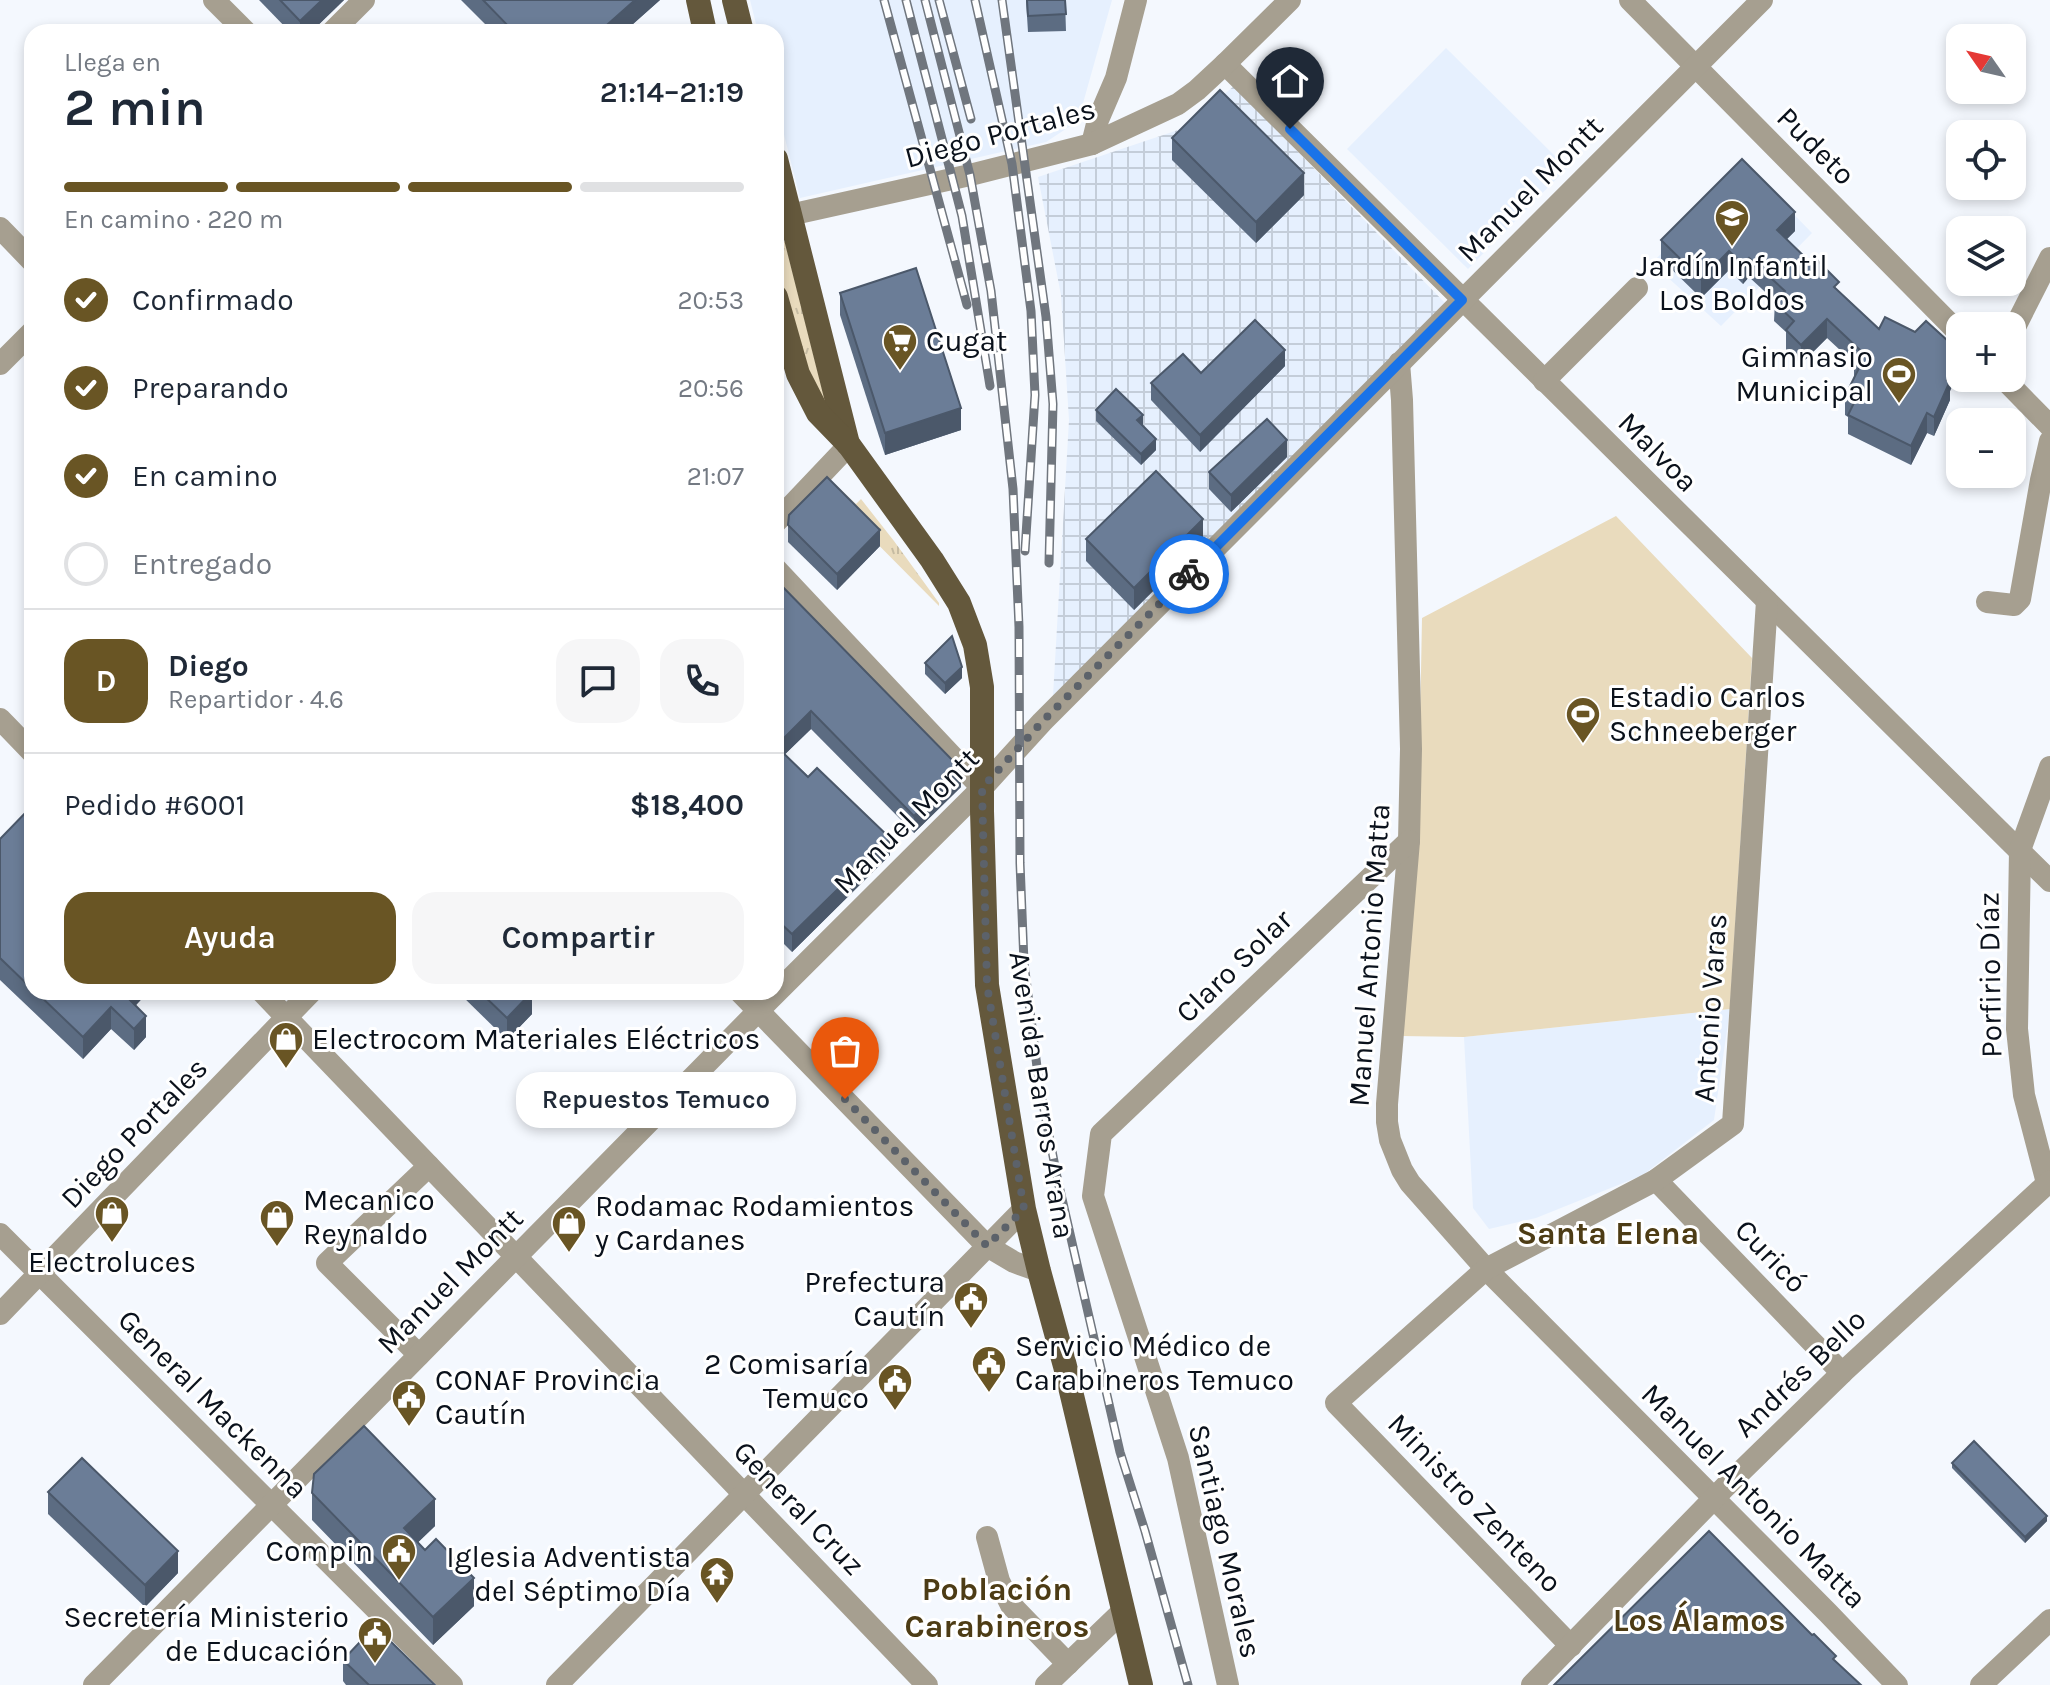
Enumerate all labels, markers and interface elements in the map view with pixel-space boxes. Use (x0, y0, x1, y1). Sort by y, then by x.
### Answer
north arrow (1946, 24, 2026, 104)
map controls (1946, 24, 2026, 488)
text: Llega en (64, 47, 161, 78)
pin (1256, 47, 1324, 129)
icon: home (1268, 59, 1312, 103)
text: 21:14–21:19 (600, 74, 744, 110)
text: 2 min (64, 77, 206, 138)
street label: Diego Portales (901, 90, 1099, 176)
street label: Pudeto (1769, 99, 1863, 193)
street label: Manuel Montt (1450, 109, 1610, 269)
button: locate (1946, 120, 2026, 200)
school or university icon: Jardín Infantil Los Boldos (1713, 198, 1751, 248)
text: En camino · 220 m (64, 204, 283, 235)
button: layers (1946, 216, 2026, 296)
place label: Jardín Infantil Los Boldos (1636, 248, 1828, 318)
icon: check (64, 278, 108, 322)
text: Confirmado (132, 282, 294, 318)
text: 20:53 (677, 285, 744, 316)
button: + (1946, 312, 2026, 392)
supermarket icon: Cugat (881, 322, 919, 372)
place label: Cugat (926, 323, 1007, 359)
place label: Gimnasio Municipal (1736, 339, 1873, 409)
sports icon: Gimnasio Municipal (1880, 355, 1918, 405)
icon: check (64, 366, 108, 410)
text: Preparando (132, 370, 289, 406)
text: 20:56 (678, 373, 744, 404)
street label: Malvoa (1611, 405, 1705, 499)
button: − (1946, 408, 2026, 488)
icon: check (64, 454, 108, 498)
text: En camino (132, 458, 278, 494)
text: 21:07 (687, 461, 744, 492)
courier (1149, 534, 1229, 614)
text: Entregado (132, 546, 272, 582)
icon: bike (1167, 552, 1211, 596)
button: chat (556, 639, 640, 723)
button: phone (660, 639, 744, 723)
text: Diego (168, 648, 249, 684)
text: D (96, 663, 116, 699)
place label: Estadio Carlos Schneeberger (1609, 679, 1806, 749)
text: Repartidor · 4.6 (168, 684, 344, 715)
sports icon: Estadio Carlos Schneeberger (1564, 695, 1602, 745)
street label: Manuel Montt (826, 741, 986, 901)
text: Pedido #6001 (64, 787, 246, 823)
text: $18,400 (630, 787, 744, 823)
street label: Manuel Antonio Matta (1340, 802, 1398, 1108)
button: Ayuda (64, 892, 396, 984)
button: Compartir (412, 892, 744, 984)
street label: Porfirio Díaz (1971, 892, 2009, 1058)
street label: Claro Solar (1168, 902, 1300, 1030)
street label: Antonio Varas (1685, 912, 1735, 1104)
street label: Avenida Barros Arana (1001, 949, 1083, 1241)
pin (811, 1017, 879, 1099)
shop icon: Electrocom Materiales Eléctricos (267, 1020, 305, 1070)
place label: Electrocom Materiales Eléctricos (312, 1021, 760, 1057)
icon: bag (823, 1029, 867, 1073)
street label: Diego Portales (53, 1050, 215, 1216)
callout: Repuestos Temuco (517, 1071, 797, 1127)
text: Repuestos Temuco (542, 1084, 770, 1115)
place label: Mecanico Reynaldo (303, 1182, 435, 1252)
place label: Rodamac Rodamientos y Cardanes (594, 1188, 914, 1258)
shop icon: Electroluces (93, 1194, 131, 1244)
shop icon: Mecanico Reynaldo (258, 1198, 296, 1248)
street label: Manuel Montt (370, 1201, 530, 1361)
shop icon: Rodamac Rodamientos y Cardanes (550, 1204, 588, 1254)
street label: Curicó (1727, 1212, 1815, 1300)
district label: Santa Elena (1517, 1215, 1699, 1252)
place label: Electroluces (28, 1244, 196, 1280)
place label: Prefectura Cautín (804, 1264, 945, 1334)
public building icon: Prefectura Cautín (952, 1280, 990, 1330)
street label: Andrés Bello (1727, 1301, 1873, 1445)
street label: General Mackenna (111, 1302, 315, 1506)
place label: Servicio Médico de Carabineros Temuco (1015, 1328, 1294, 1398)
public building icon: Servicio Médico de Carabineros Temuco (970, 1344, 1008, 1394)
place label: 2 Comisaría Temuco (704, 1346, 869, 1416)
place label: CONAF Provincia Cautín (435, 1362, 660, 1432)
public building icon: 2 Comisaría Temuco (876, 1362, 914, 1412)
street label: Manuel Antonio Matta (1634, 1376, 1874, 1616)
public building icon: CONAF Provincia Cautín (390, 1378, 428, 1428)
street label: Ministro Zenteno (1380, 1406, 1570, 1600)
street label: Santiago Morales (1181, 1421, 1269, 1661)
street label: General Cruz (726, 1433, 872, 1583)
public building icon: Compin (380, 1532, 418, 1582)
place label: Compin (266, 1533, 373, 1569)
place label: Iglesia Adventista del Séptimo Día (446, 1539, 691, 1609)
temple icon: Iglesia Adventista del Séptimo Día (698, 1555, 736, 1605)
district label: Población Carabineros (905, 1571, 1089, 1645)
place label: Secretería Ministerio de Educación (64, 1599, 349, 1669)
district label: Los Álamos (1613, 1600, 1785, 1639)
public building icon: Secretería Ministerio de Educación (356, 1615, 394, 1665)

